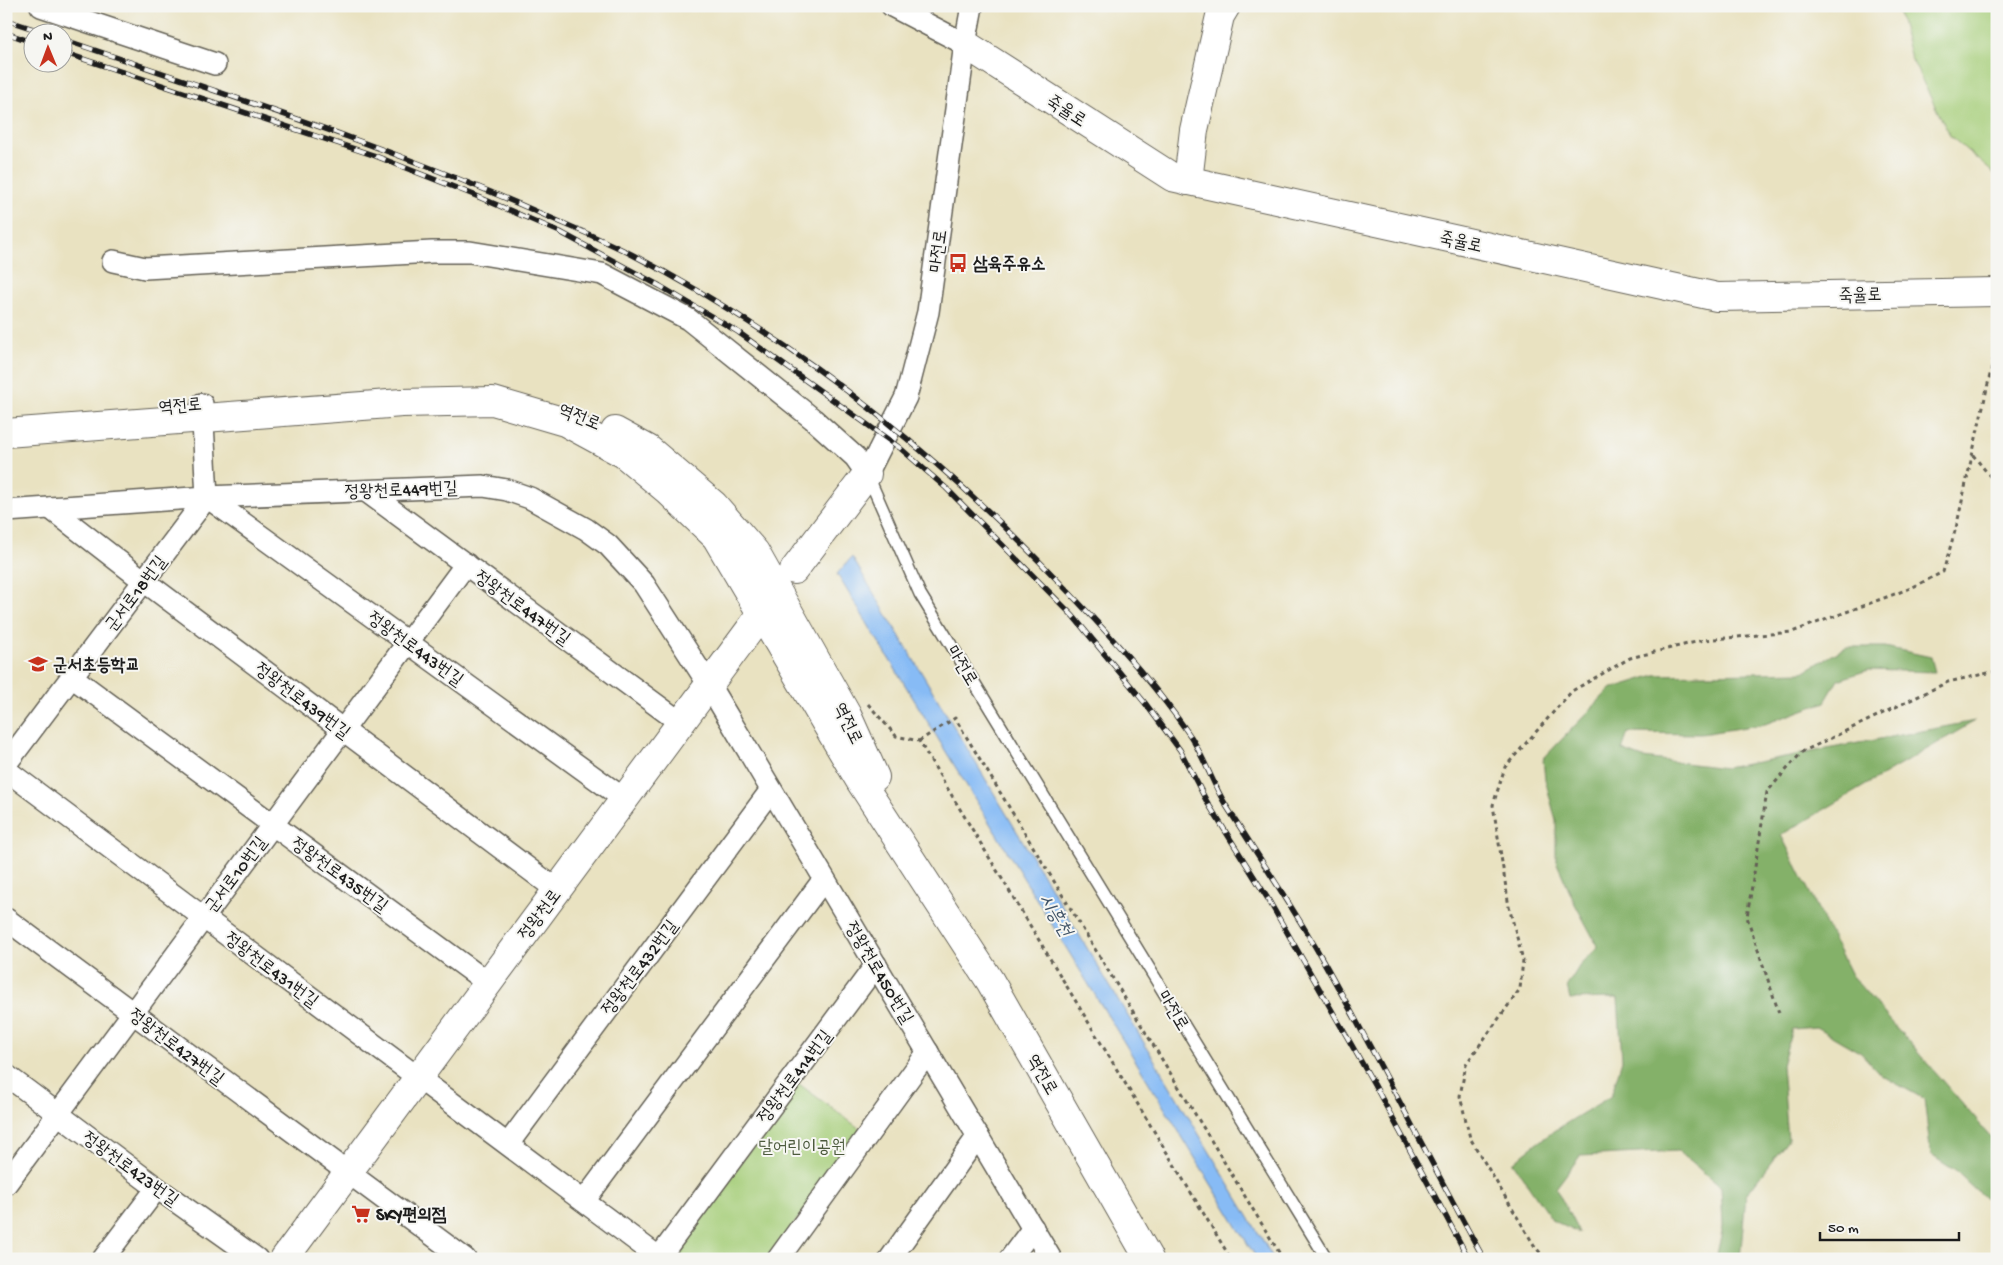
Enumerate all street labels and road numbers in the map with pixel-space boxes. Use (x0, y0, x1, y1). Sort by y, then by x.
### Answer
street label: 죽율로 (1042, 91, 1090, 133)
street label: 마전로 (926, 228, 953, 274)
street label: 죽율로 (1437, 229, 1484, 258)
street label: 죽율로 (1838, 286, 1882, 307)
street label: 역전로 (158, 395, 203, 420)
street label: 역전로 (555, 400, 603, 436)
street label: 정왕천로449번길 (344, 479, 458, 504)
street label: 군서로18번길 (102, 552, 173, 637)
street label: 정왕천로447번길 (470, 567, 574, 651)
street label: 정왕천로443번길 (363, 608, 467, 692)
street label: 마전로 (941, 642, 981, 690)
street label: 정왕천로439번길 (250, 659, 354, 745)
street label: 역전로 (828, 700, 866, 748)
street label: 군서로10번길 (202, 833, 273, 918)
street label: 정왕천로435번길 (286, 834, 391, 918)
street label: 정왕천로 (515, 886, 567, 945)
street label: 정왕천로432번길 (598, 916, 684, 1020)
street label: 정왕천로450번길 (839, 919, 917, 1028)
street label: 정왕천로431번길 (219, 929, 322, 1013)
street label: 마전로 (1152, 987, 1192, 1035)
street label: 정왕천로427번길 (124, 1005, 228, 1091)
street label: 정왕천로414번길 (754, 1026, 838, 1128)
street label: 역전로 (1021, 1051, 1061, 1099)
street label: 정왕천로423번길 (77, 1128, 182, 1212)

